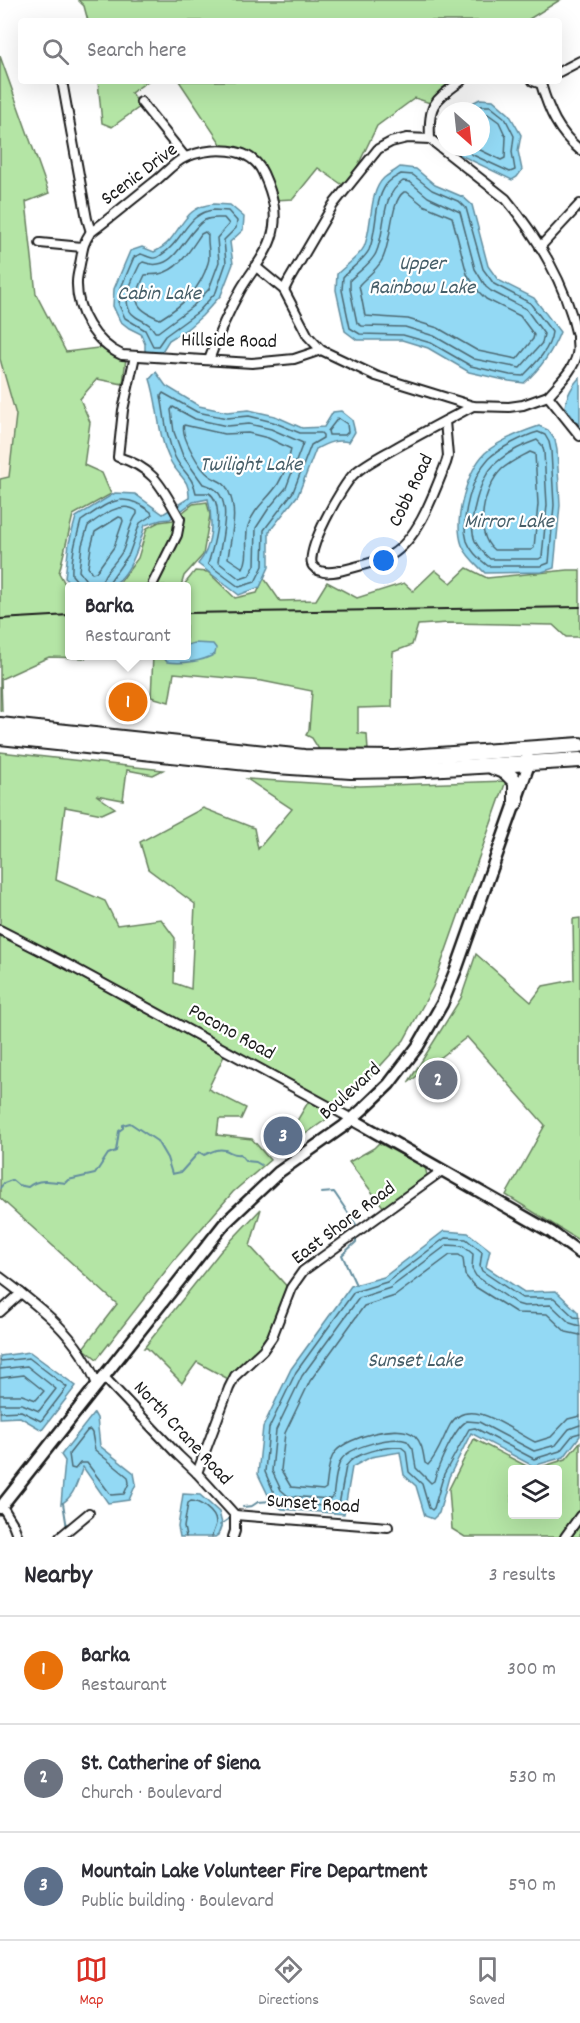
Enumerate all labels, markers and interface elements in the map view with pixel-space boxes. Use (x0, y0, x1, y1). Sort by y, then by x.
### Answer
search box (18, 18, 562, 84)
icon: search (39, 35, 72, 68)
text: Search here (87, 36, 186, 67)
north arrow (436, 102, 490, 156)
street label: Scenic Drive (96, 137, 184, 213)
water label: Upper Rainbow Lake (369, 250, 477, 304)
water label: Cabin Lake (117, 280, 203, 310)
street label: Hillside Road (181, 327, 277, 357)
street label: Cobb Road (382, 450, 442, 532)
water label: Twilight Lake (200, 451, 304, 481)
water label: Mirror Lake (464, 508, 556, 538)
your location (369, 546, 398, 575)
popup (65, 582, 191, 660)
text: Barka (85, 592, 133, 623)
text: Restaurant (85, 623, 171, 651)
pin: 1 (108, 680, 148, 724)
street label: Pocono Road (183, 998, 279, 1068)
street label: Boulevard (314, 1056, 388, 1128)
pin: 2 (418, 1058, 458, 1102)
pin: 3 (264, 1114, 302, 1158)
street label: East Shore Road (286, 1176, 402, 1272)
water label: Sunset Lake (368, 1347, 464, 1377)
street label: North Crane Road (126, 1375, 238, 1493)
map controls (508, 1465, 562, 1519)
button: layers (508, 1465, 562, 1519)
street label: Sunset Road (266, 1488, 360, 1522)
text: Nearby (24, 1558, 92, 1595)
text: 3 results (489, 1562, 556, 1590)
text: Barka (81, 1641, 129, 1672)
text: 1 (41, 1656, 46, 1684)
text: 300 m (507, 1656, 556, 1684)
text: Restaurant (81, 1672, 167, 1700)
text: St. Catherine of Siena (81, 1749, 260, 1780)
text: 2 (39, 1764, 48, 1792)
text: 530 m (509, 1764, 556, 1792)
text: Church · Boulevard (81, 1780, 222, 1808)
text: Mountain Lake Volunteer Fire Department (81, 1857, 428, 1888)
text: 3 (39, 1872, 48, 1900)
text: 590 m (508, 1872, 556, 1900)
text: Public building · Boulevard (81, 1888, 274, 1916)
tab: Map (75, 1953, 108, 2012)
tab: Directions (258, 1953, 319, 2012)
tab: Saved (469, 1953, 505, 2012)

